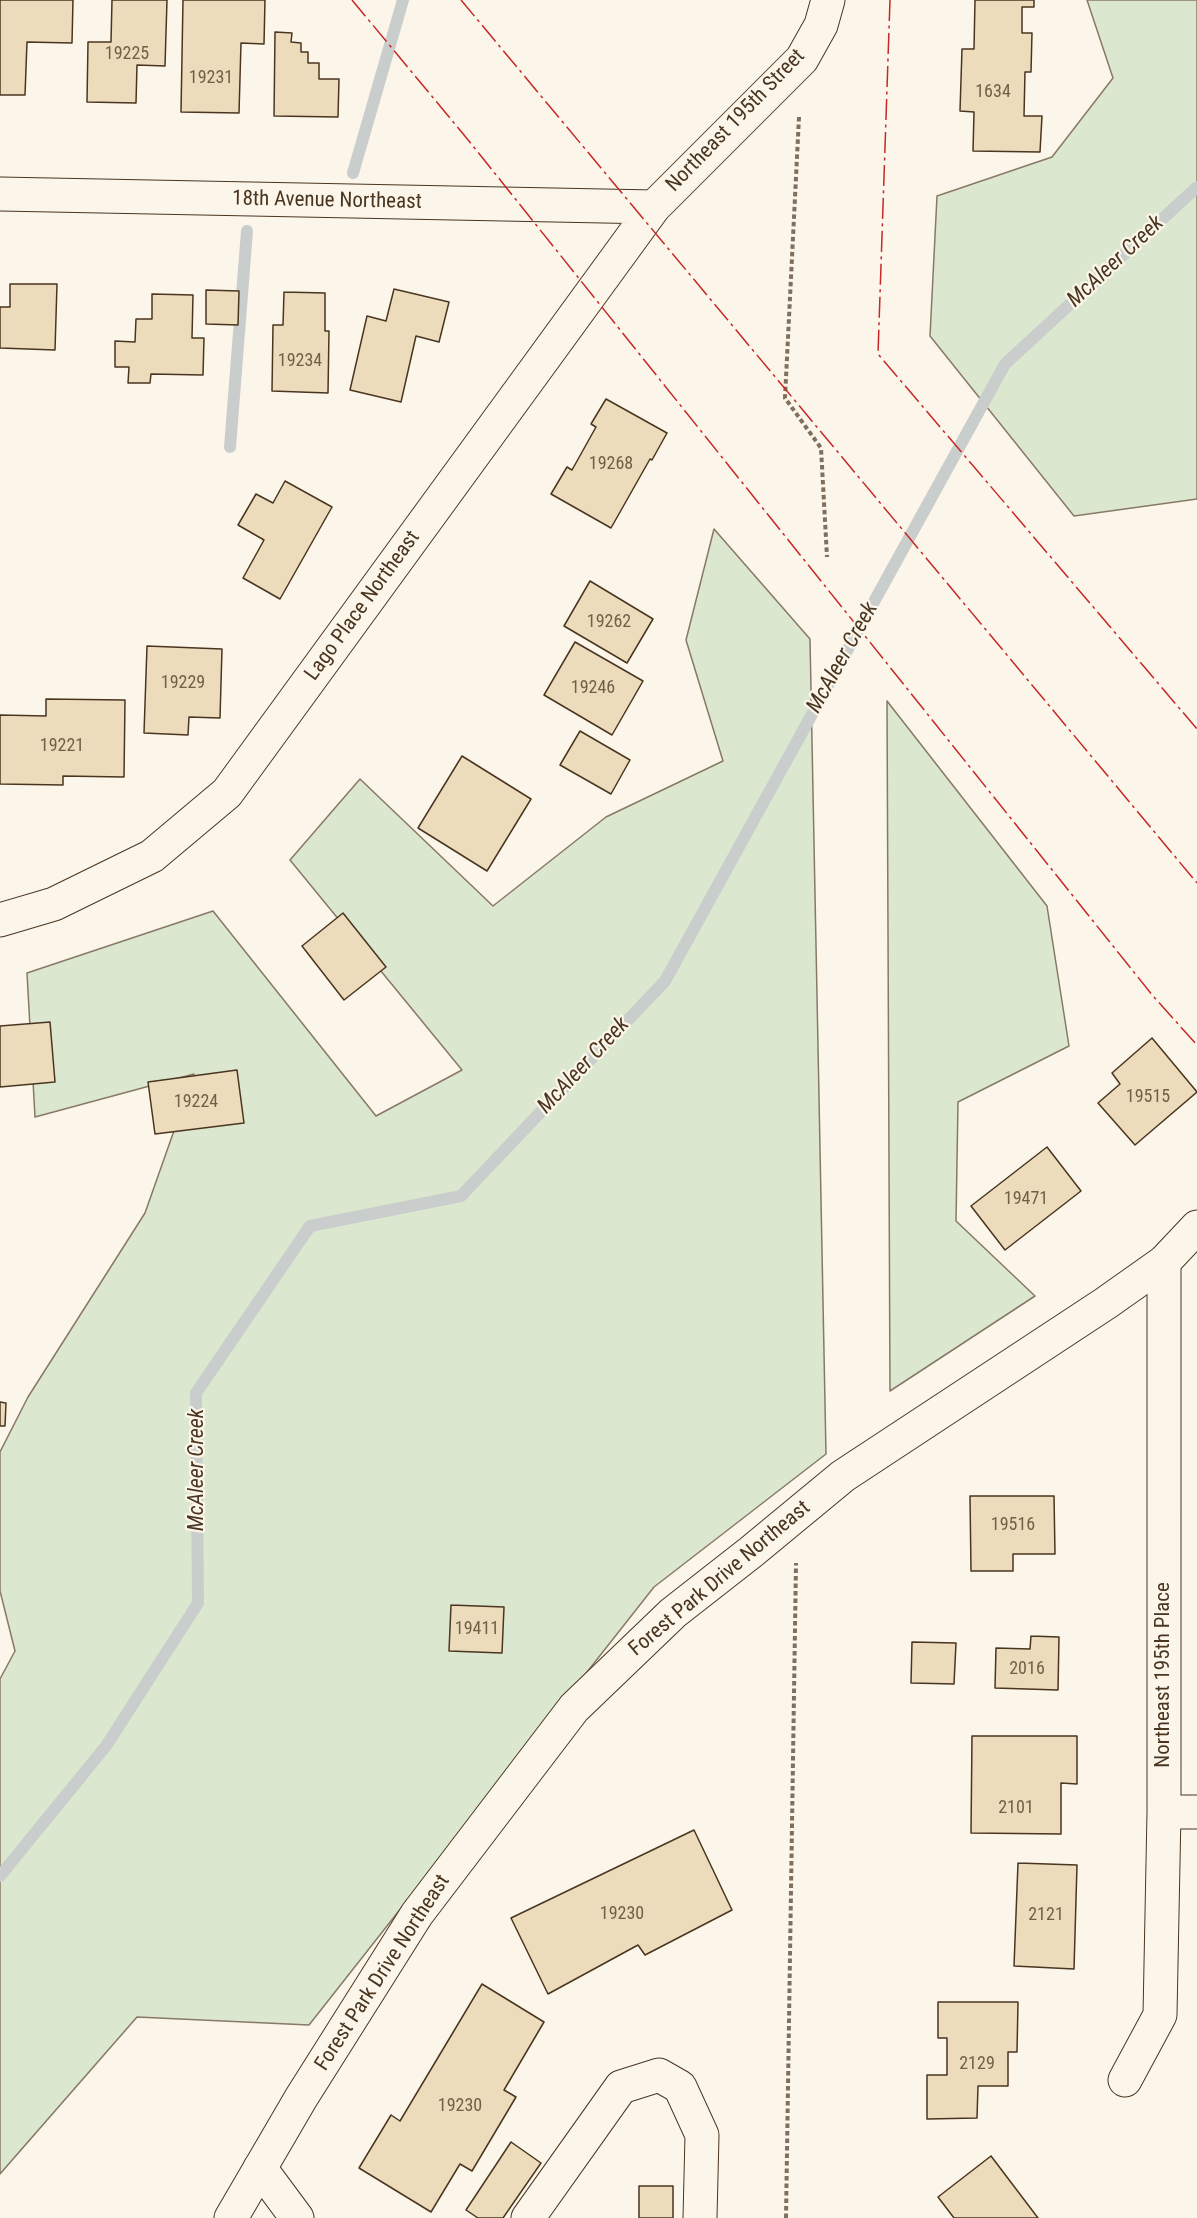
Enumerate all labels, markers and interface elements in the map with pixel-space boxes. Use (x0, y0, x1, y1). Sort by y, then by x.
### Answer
house number: 19225 (105, 43, 149, 65)
street label: Northeast 195th Street (661, 44, 811, 198)
house number: 19231 (189, 67, 233, 89)
house number: 1634 (975, 81, 1011, 103)
street label: 18th Avenue Northeast (232, 187, 422, 215)
water label: McAleer Creek (1062, 211, 1170, 313)
house number: 19234 (278, 350, 322, 372)
house number: 19268 (589, 453, 633, 475)
street label: Lago Place Northeast (300, 526, 426, 686)
water label: McAleer Creek (802, 598, 884, 718)
house number: 19262 (587, 611, 631, 633)
house number: 19229 (161, 672, 205, 694)
house number: 19246 (571, 677, 615, 699)
house number: 19221 (40, 735, 84, 757)
water label: McAleer Creek (533, 1012, 635, 1120)
house number: 19515 (1126, 1086, 1170, 1108)
house number: 19224 (174, 1091, 218, 1113)
house number: 19471 (1004, 1188, 1048, 1210)
water label: McAleer Creek (184, 1409, 210, 1531)
street label: Forest Park Drive Northeast (624, 1496, 816, 1662)
house number: 19516 (991, 1514, 1035, 1536)
street label: Northeast 195th Place (1151, 1582, 1177, 1768)
house number: 19411 (455, 1618, 499, 1640)
house number: 2016 (1009, 1658, 1045, 1680)
house number: 2101 (998, 1797, 1034, 1819)
street label: Forest Park Drive Northeast (310, 1870, 456, 2076)
house number: 19230 (600, 1903, 644, 1925)
house number: 2121 (1028, 1904, 1064, 1926)
house number: 2129 (959, 2053, 995, 2075)
house number: 19230 (438, 2095, 482, 2117)

